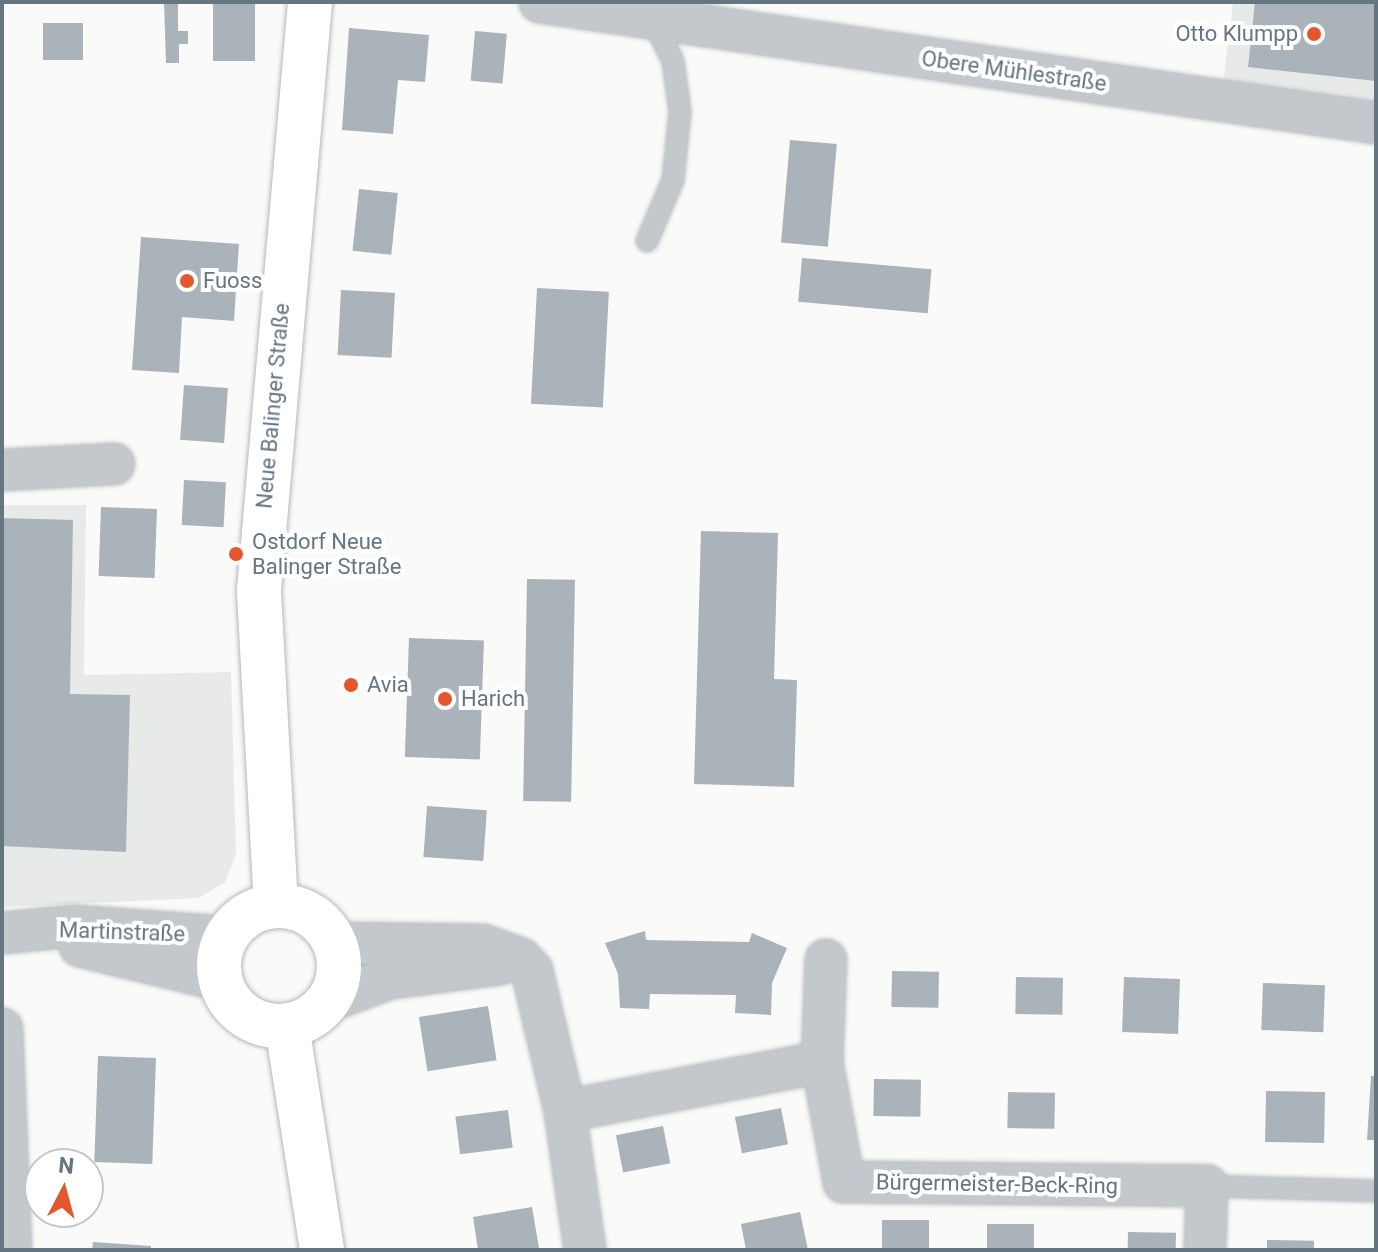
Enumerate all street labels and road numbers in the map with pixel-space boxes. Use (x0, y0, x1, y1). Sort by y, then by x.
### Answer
street label: Obere Mühlestraße (920, 45, 1108, 97)
street label: Neue Balinger Straße (251, 302, 295, 510)
street label: Martinstraße (58, 917, 186, 947)
street label: Bürgermeister-Beck-Ring (876, 1169, 1118, 1199)

